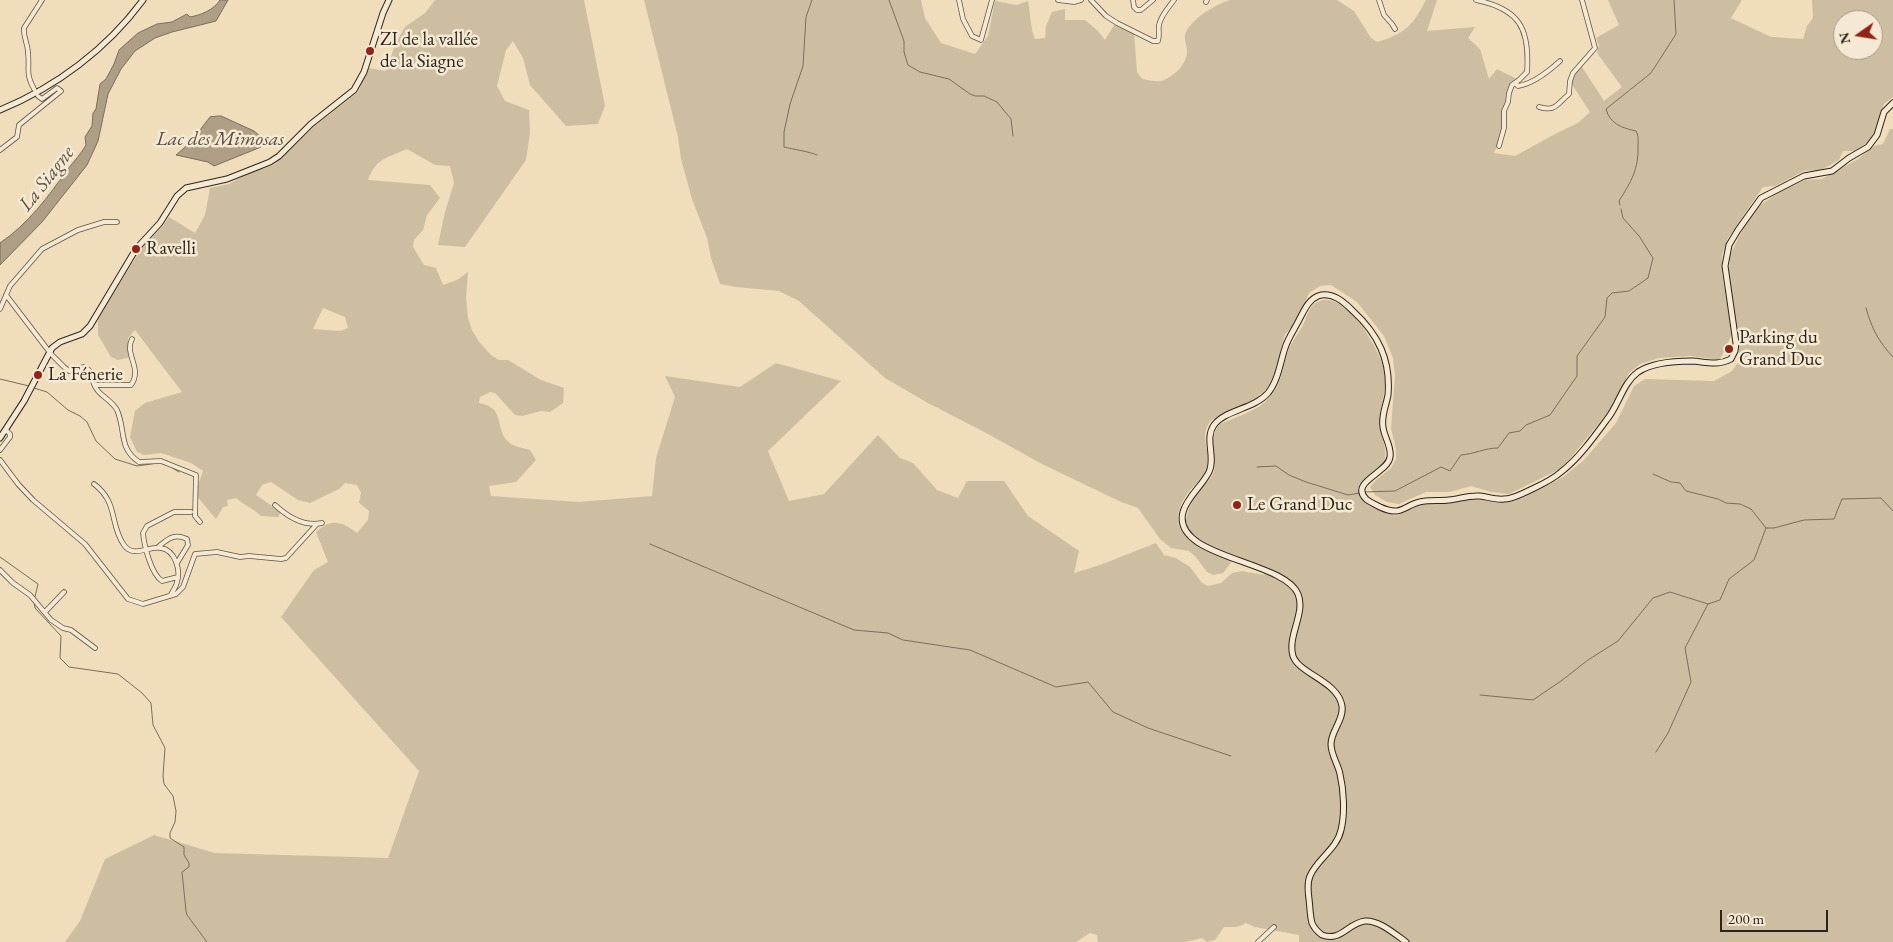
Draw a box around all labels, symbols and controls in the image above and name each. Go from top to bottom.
north arrow [1833,10,1883,60]
place label: ZI de la vallée de la Siagne [380,29,478,73]
text: N [1834,31,1854,46]
marker: ZI de la vallée de la Siagne [364,45,376,57]
water label: Lac des Mimosas [156,128,284,152]
water label: La Siagne [14,142,80,216]
place label: Ravelli [146,238,196,260]
marker: Ravelli [130,243,142,255]
place label: Parking du Grand Duc [1739,327,1822,371]
marker: Parking du Grand Duc [1723,343,1735,355]
place label: La Fénerie [48,364,123,386]
marker: La Fénerie [32,369,44,381]
place label: Le Grand Duc [1247,494,1353,516]
marker: Le Grand Duc [1231,499,1243,511]
scale bar [1723,900,1830,932]
text: 200 m [1728,909,1764,928]

